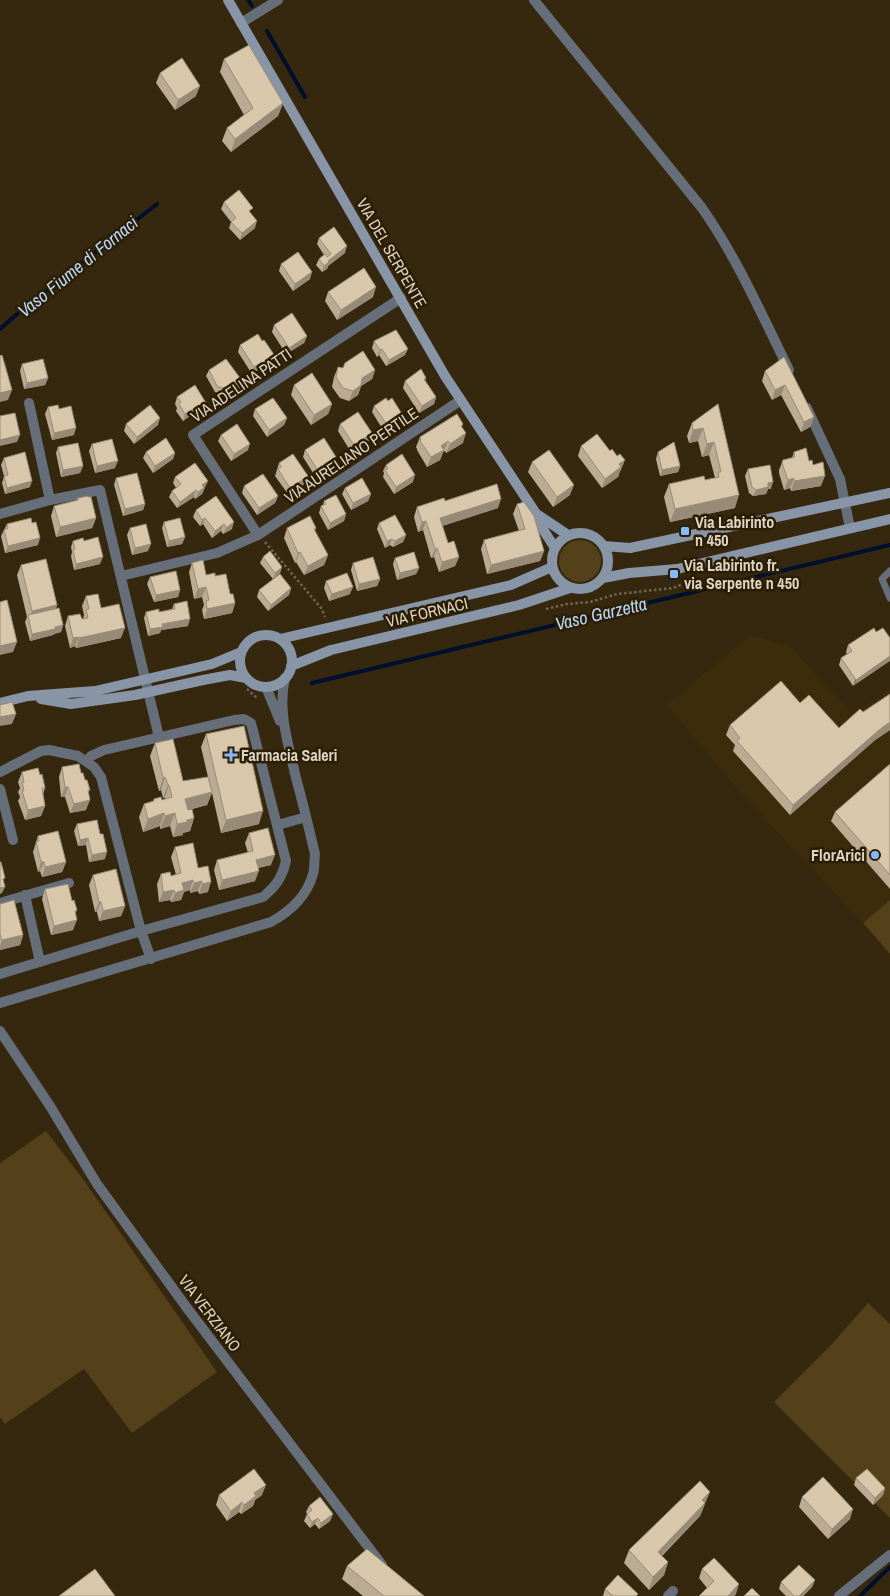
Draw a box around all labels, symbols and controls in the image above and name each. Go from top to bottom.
street label: VIA DEL SERPENTE [352,194,432,312]
water label: Vaso Fiume di Fornaci [12,210,143,323]
street label: VIA ADELINA PATTI [186,343,296,427]
street label: VIA AURELIANO PERTILE [280,402,422,508]
place label: Via Labirinto n 450 [695,511,774,551]
marker: Via Labirinto n 450 [679,525,691,537]
place label: Via Labirinto fr. via Serpente n 450 [684,554,799,594]
marker: Via Labirinto fr. via Serpente n 450 [668,568,680,580]
water label: Vaso Garzetta [553,591,649,636]
street label: VIA FORNACI [384,592,470,632]
place label: Farmacia Saleri [241,744,337,766]
marker: Farmacia Saleri [225,749,237,761]
place label: FlorArici [811,844,865,866]
marker: FlorArici [869,849,881,861]
street label: VIA VERZIANO [174,1270,246,1356]

